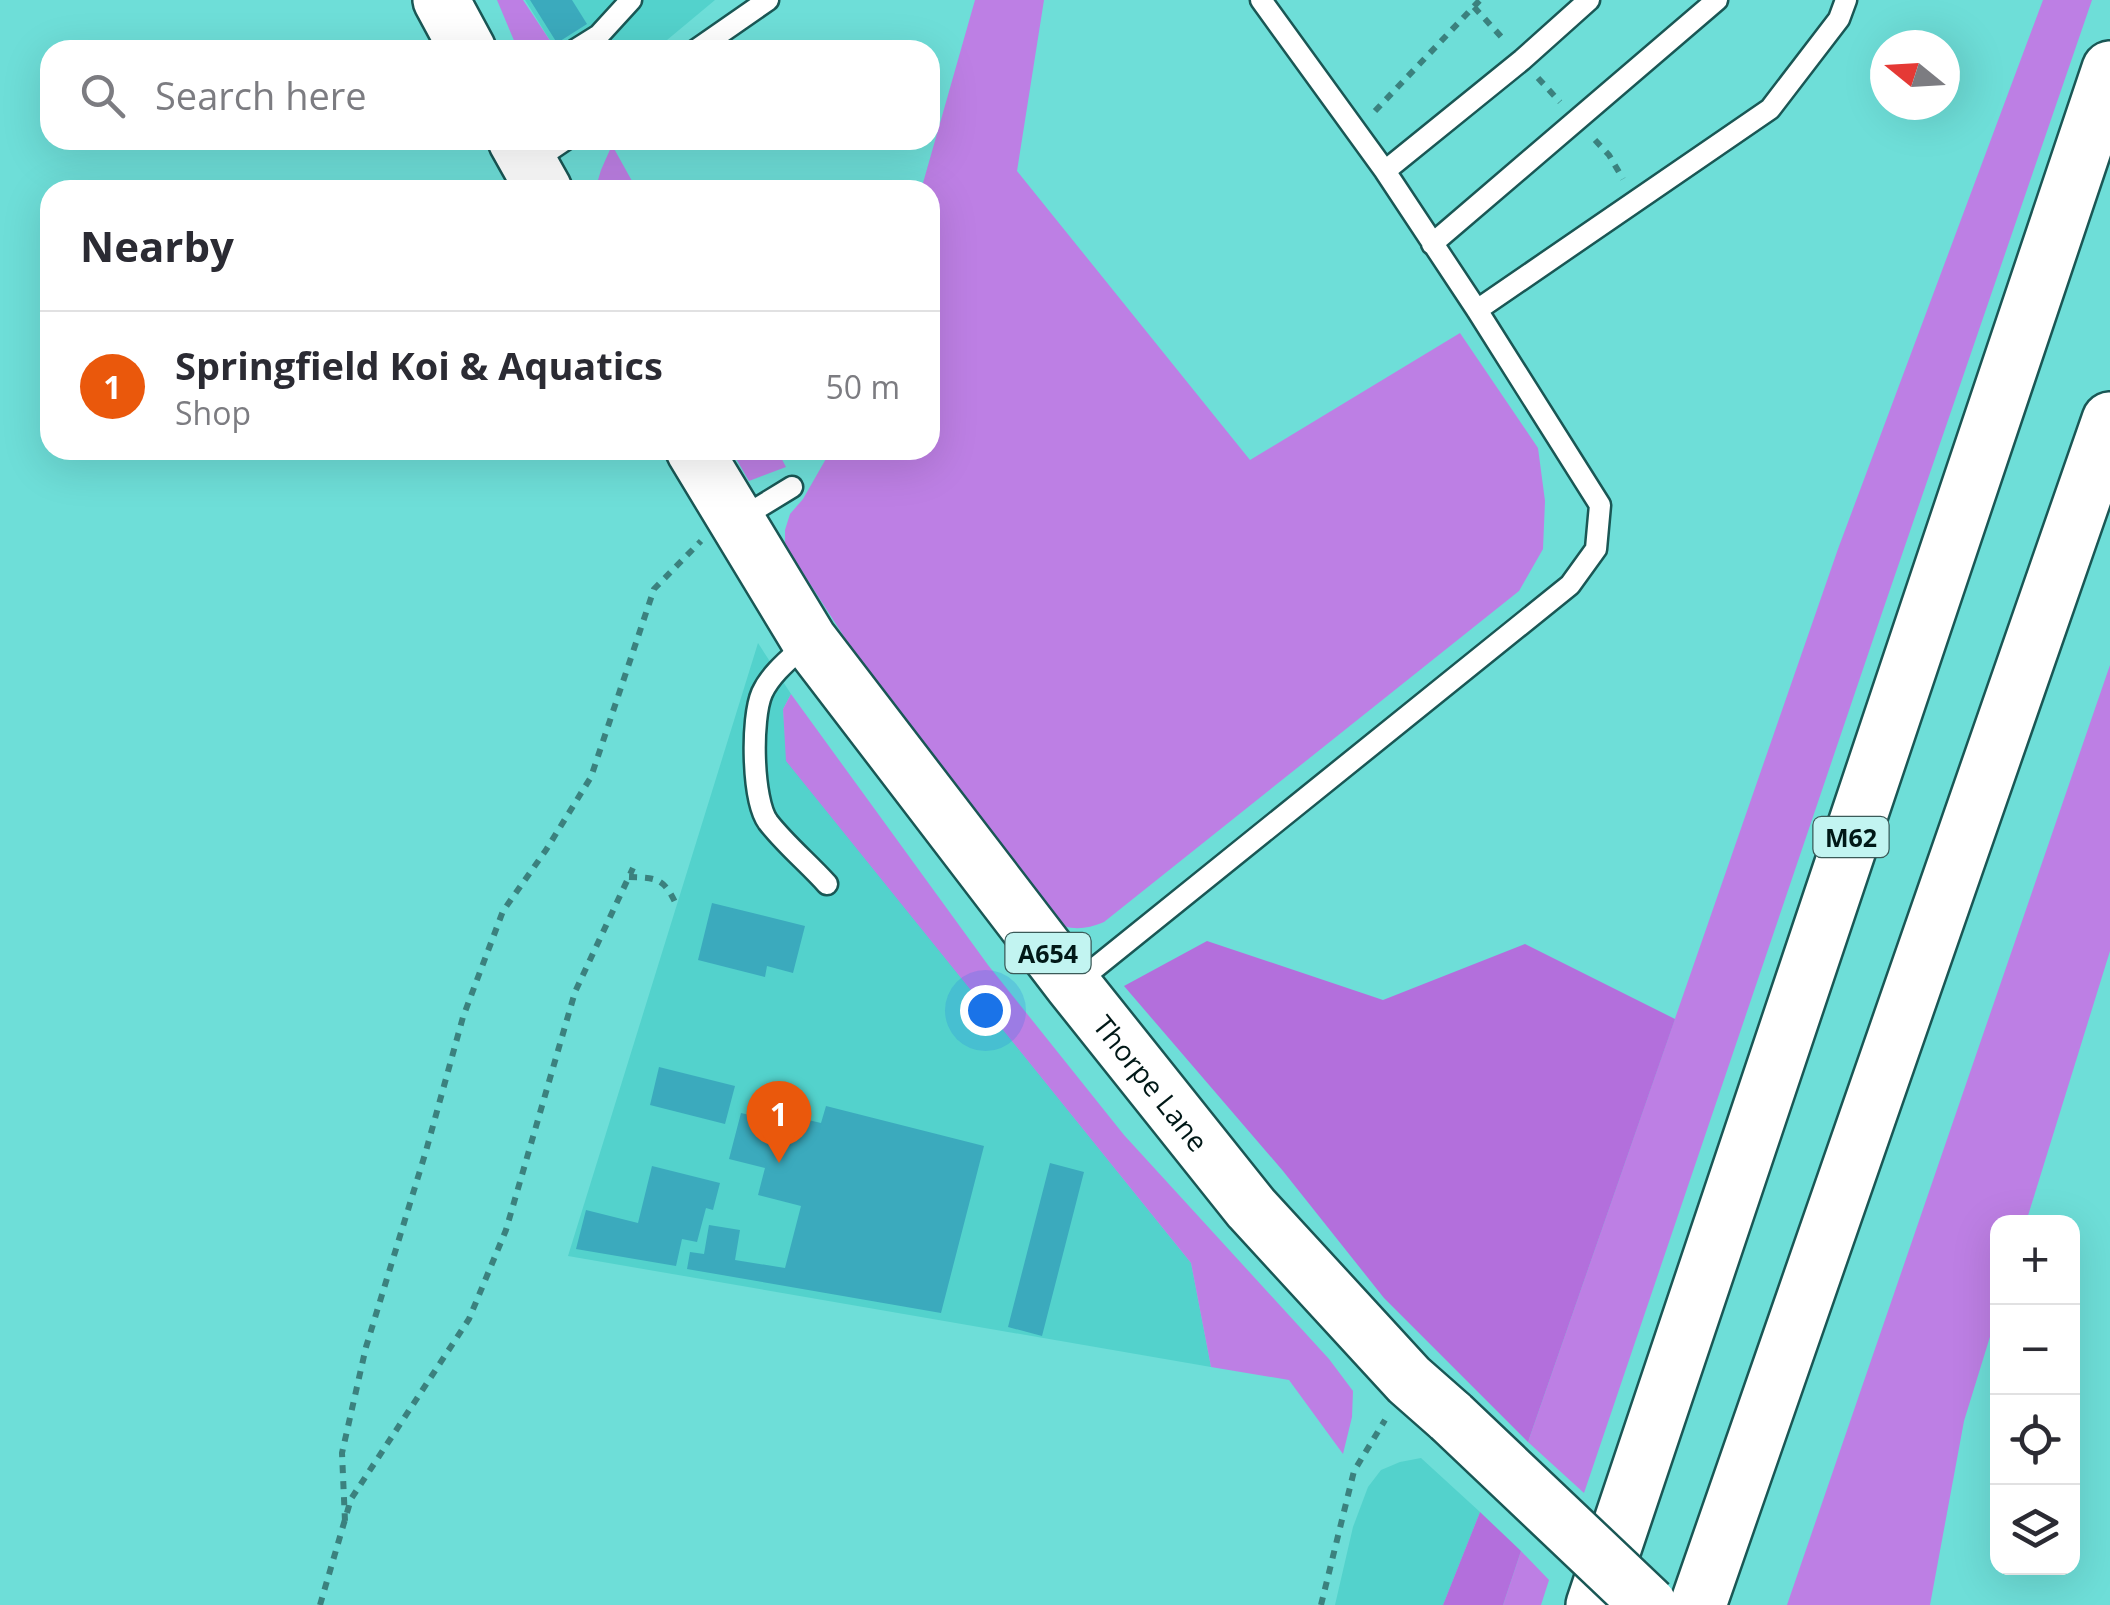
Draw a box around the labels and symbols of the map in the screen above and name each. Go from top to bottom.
north arrow [1870,30,1960,120]
road number: M62 [1814,817,1888,857]
road number: A654 [1006,933,1090,973]
your location [960,985,1011,1036]
street label: Thorpe Lane [1085,1007,1217,1159]
pin: 1 [746,1080,812,1163]

